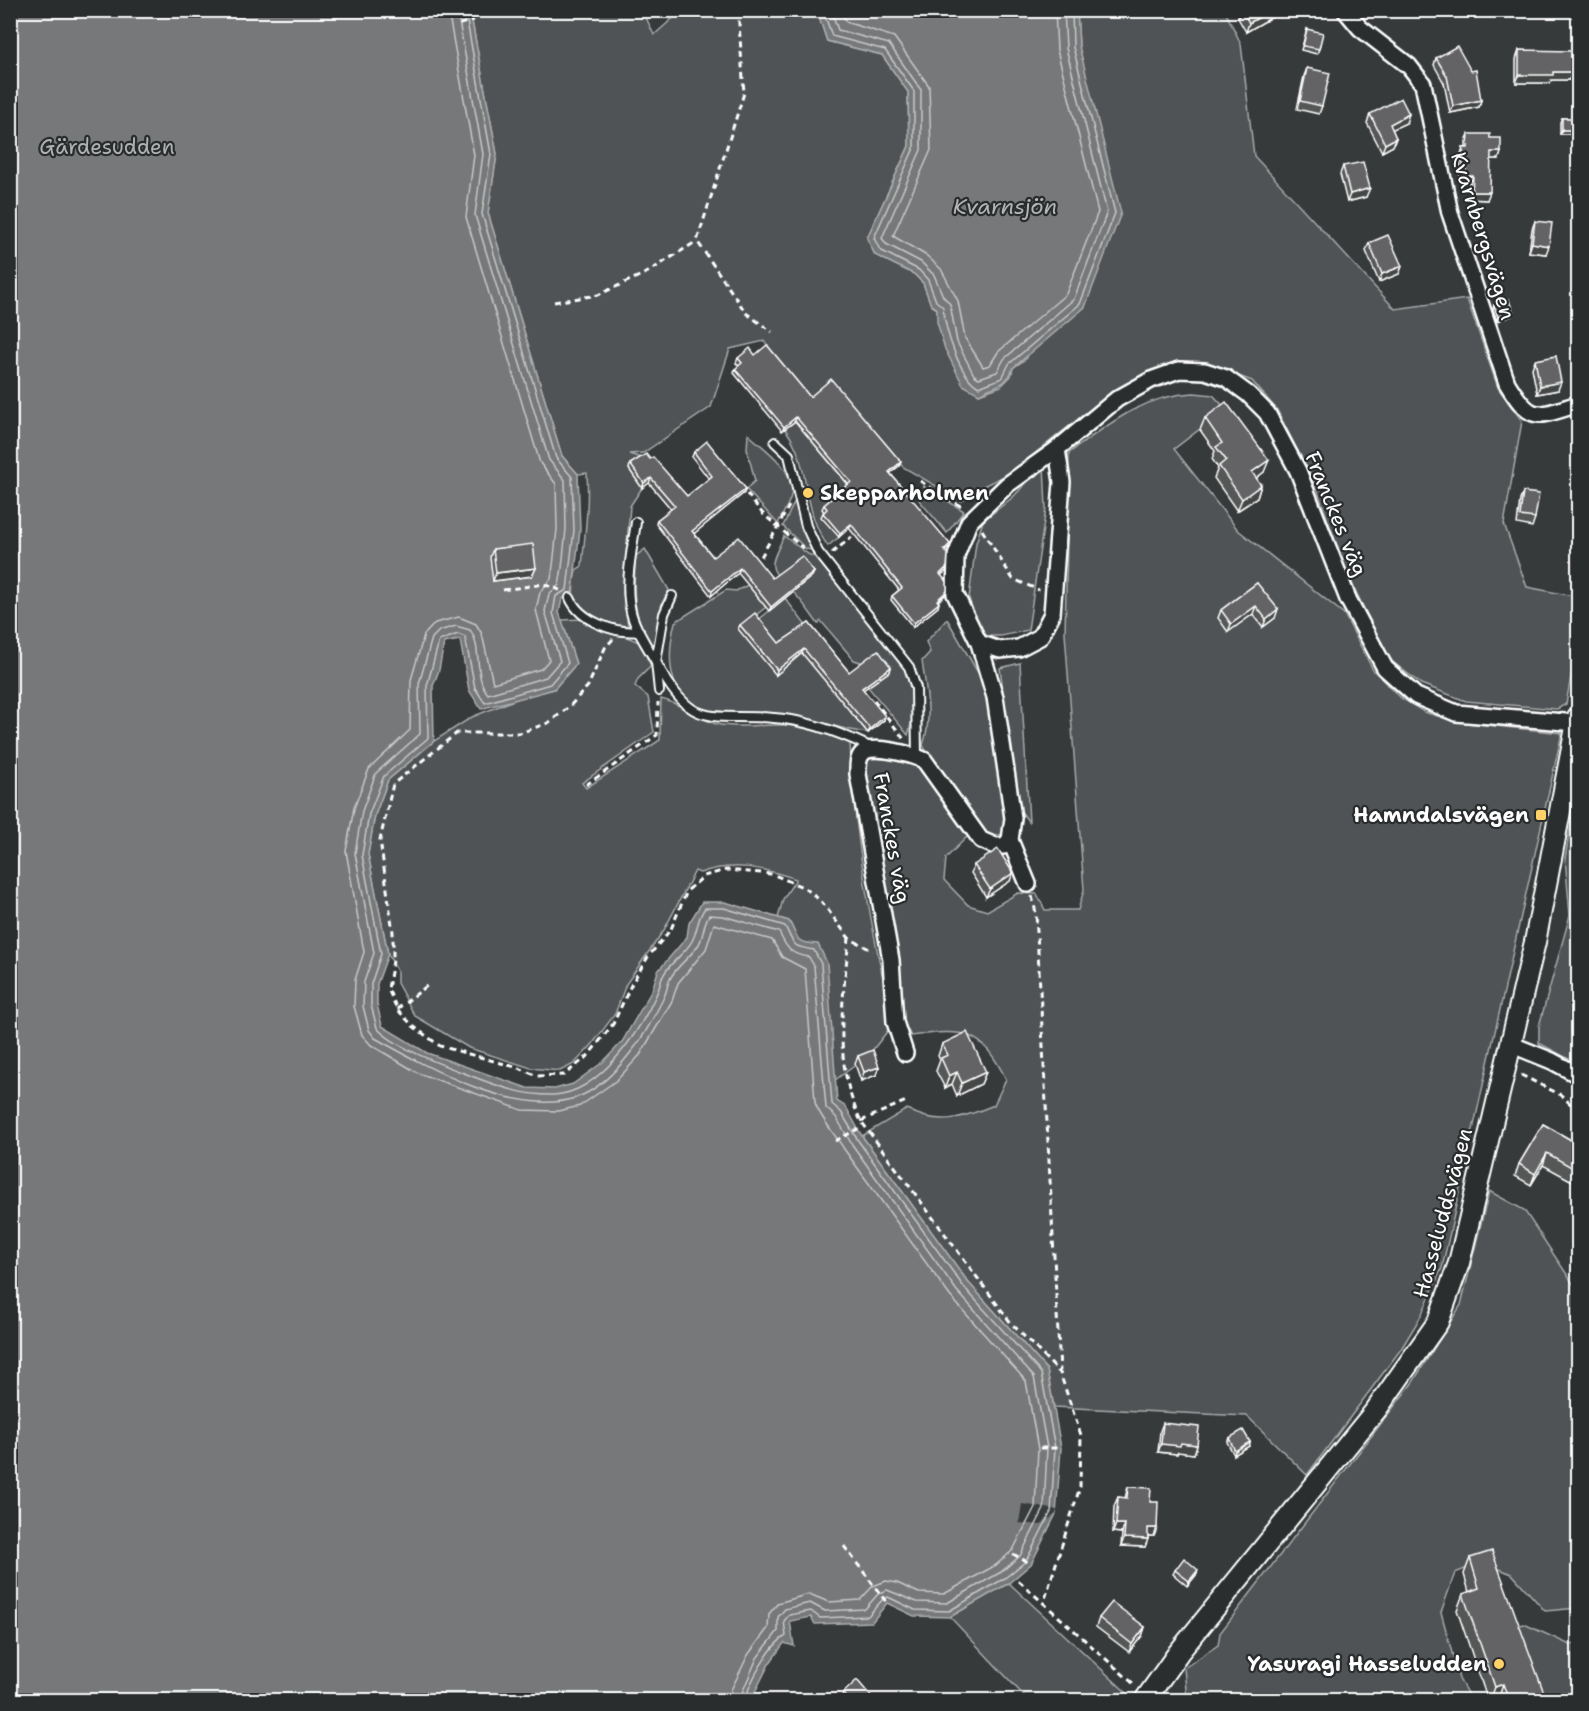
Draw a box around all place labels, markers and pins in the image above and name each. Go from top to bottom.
place label: Skepparholmen [820,479,989,507]
marker: Skepparholmen [801,486,815,500]
place label: Hamndalsvägen [1353,801,1529,829]
marker: Hamndalsvägen [1534,808,1548,822]
place label: Yasuragi Hasseludden [1248,1650,1487,1678]
marker: Yasuragi Hasseludden [1492,1657,1506,1671]

